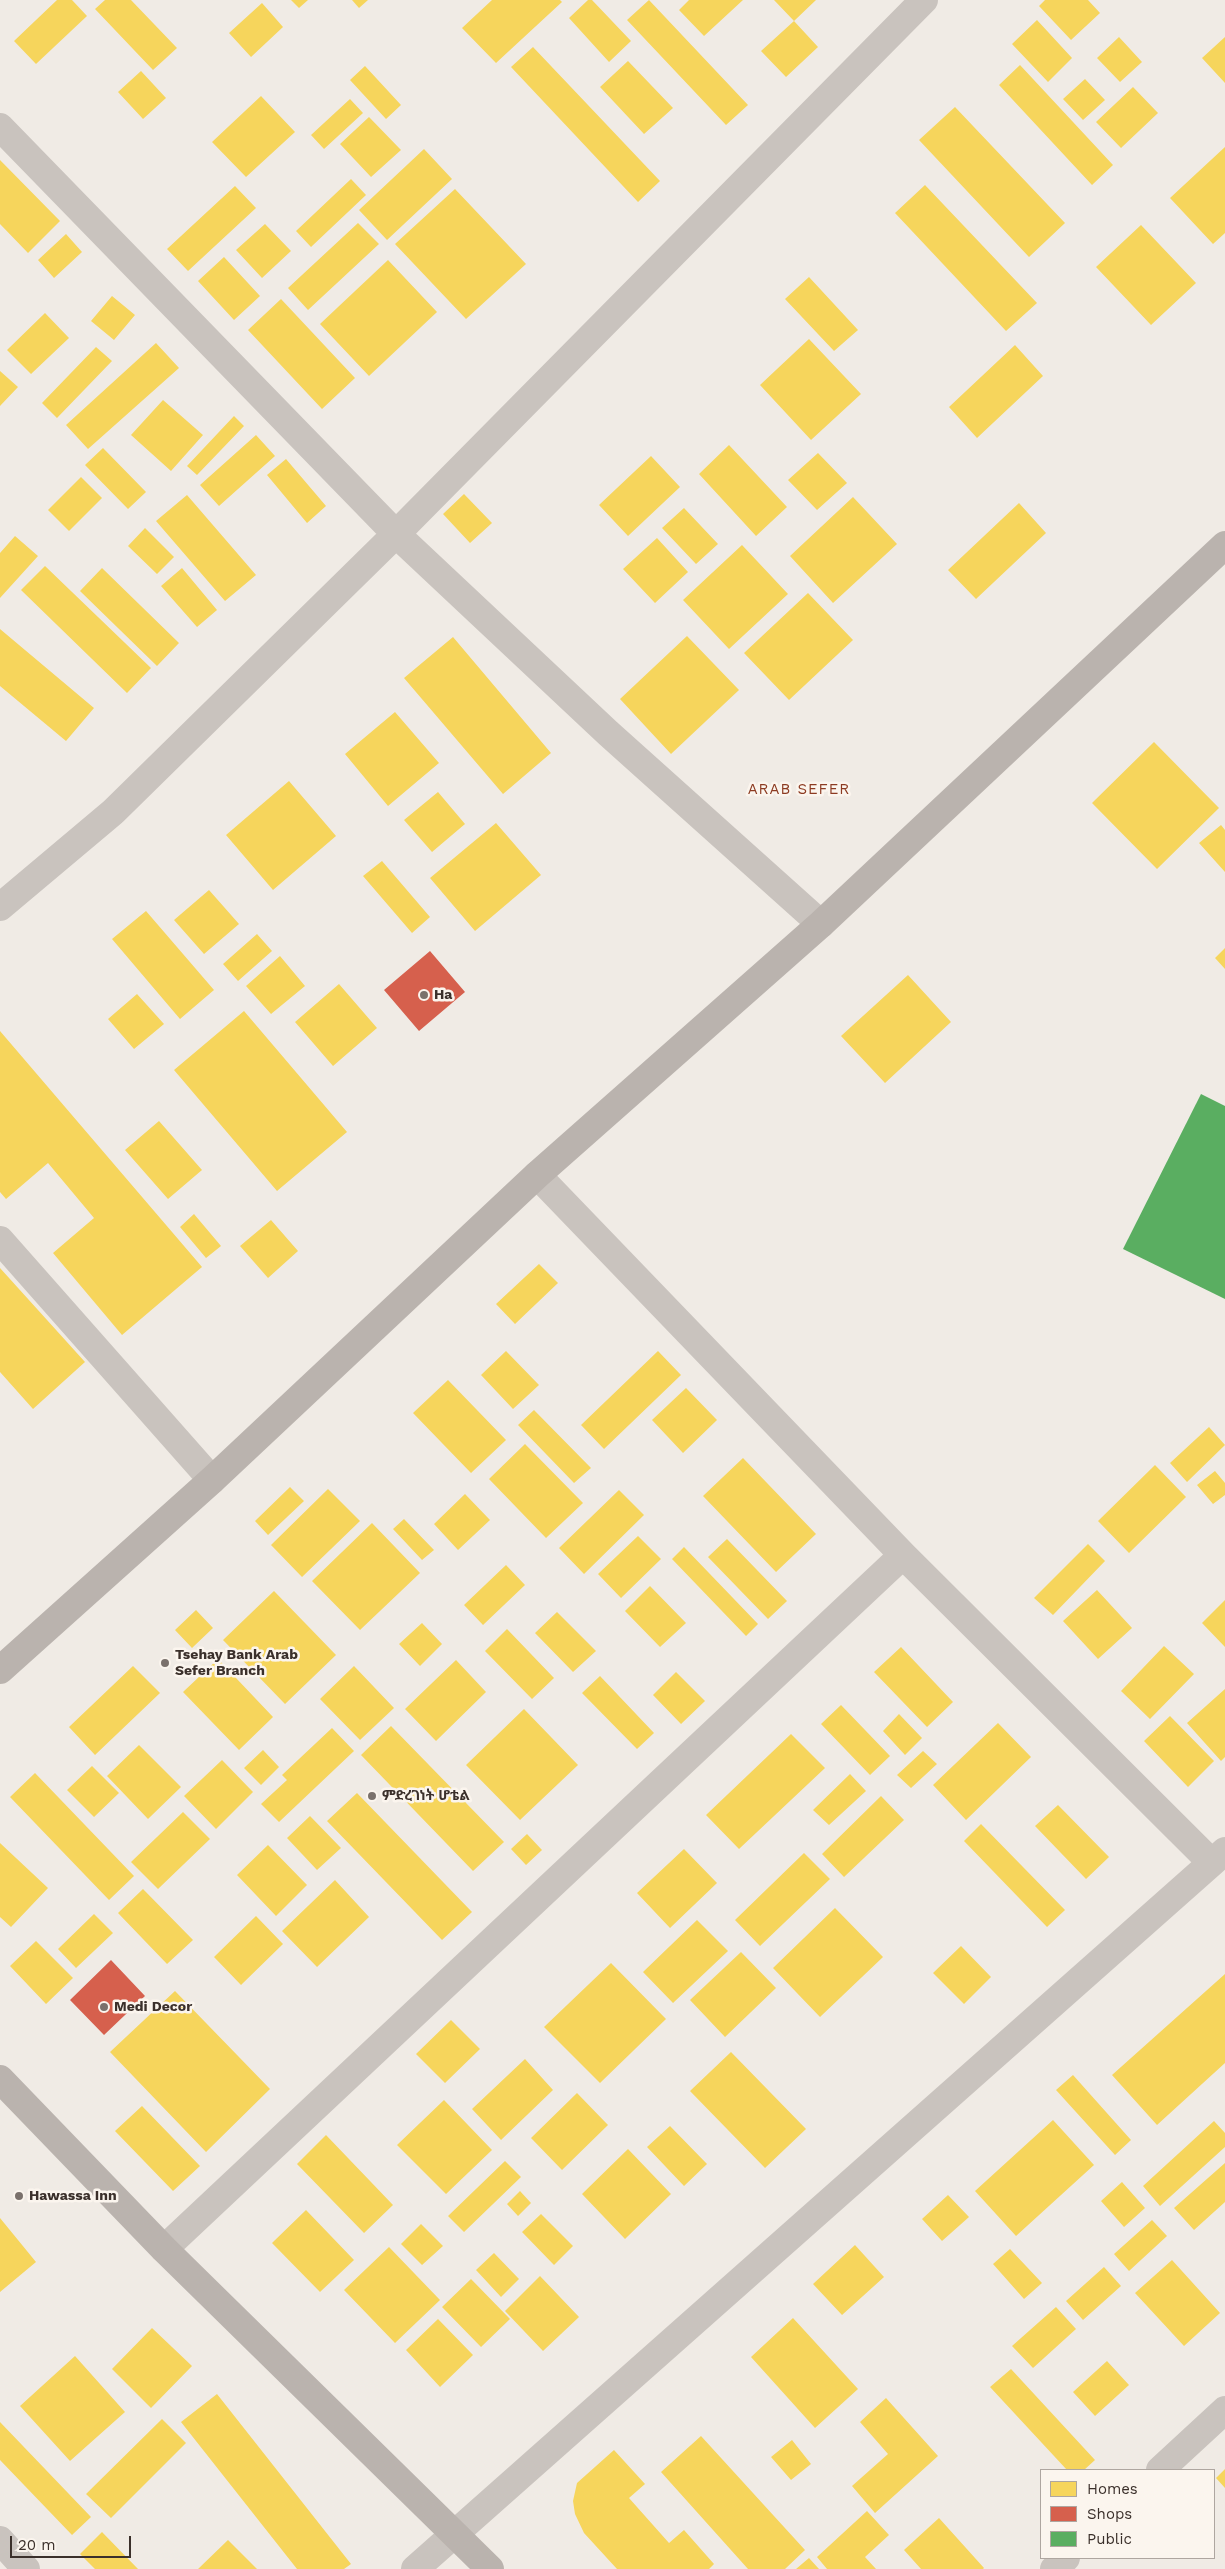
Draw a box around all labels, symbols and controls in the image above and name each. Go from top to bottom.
district label: ARAB SEFER [746,781,852,799]
place label: Ha [434,987,452,1003]
marker: Ha [418,989,430,1001]
place label: Tsehay Bank Arab Sefer Branch [175,1647,298,1680]
marker: Tsehay Bank Arab Sefer Branch [159,1657,171,1669]
place label: ምድረገነት ሆቴል [382,1788,470,1804]
marker: ምድረገነት ሆቴል [366,1790,378,1802]
place label: Medi Decor [114,1999,192,2015]
marker: Medi Decor [98,2001,110,2013]
place label: Hawassa Inn [29,2188,117,2204]
marker: Hawassa Inn [13,2190,25,2202]
legend [1040,2469,1215,2559]
text: Homes [1087,2480,1138,2498]
text: Shops [1087,2505,1132,2523]
scale bar [12,2526,134,2558]
text: Public [1087,2530,1132,2548]
text: 20 m [18,2536,56,2554]

